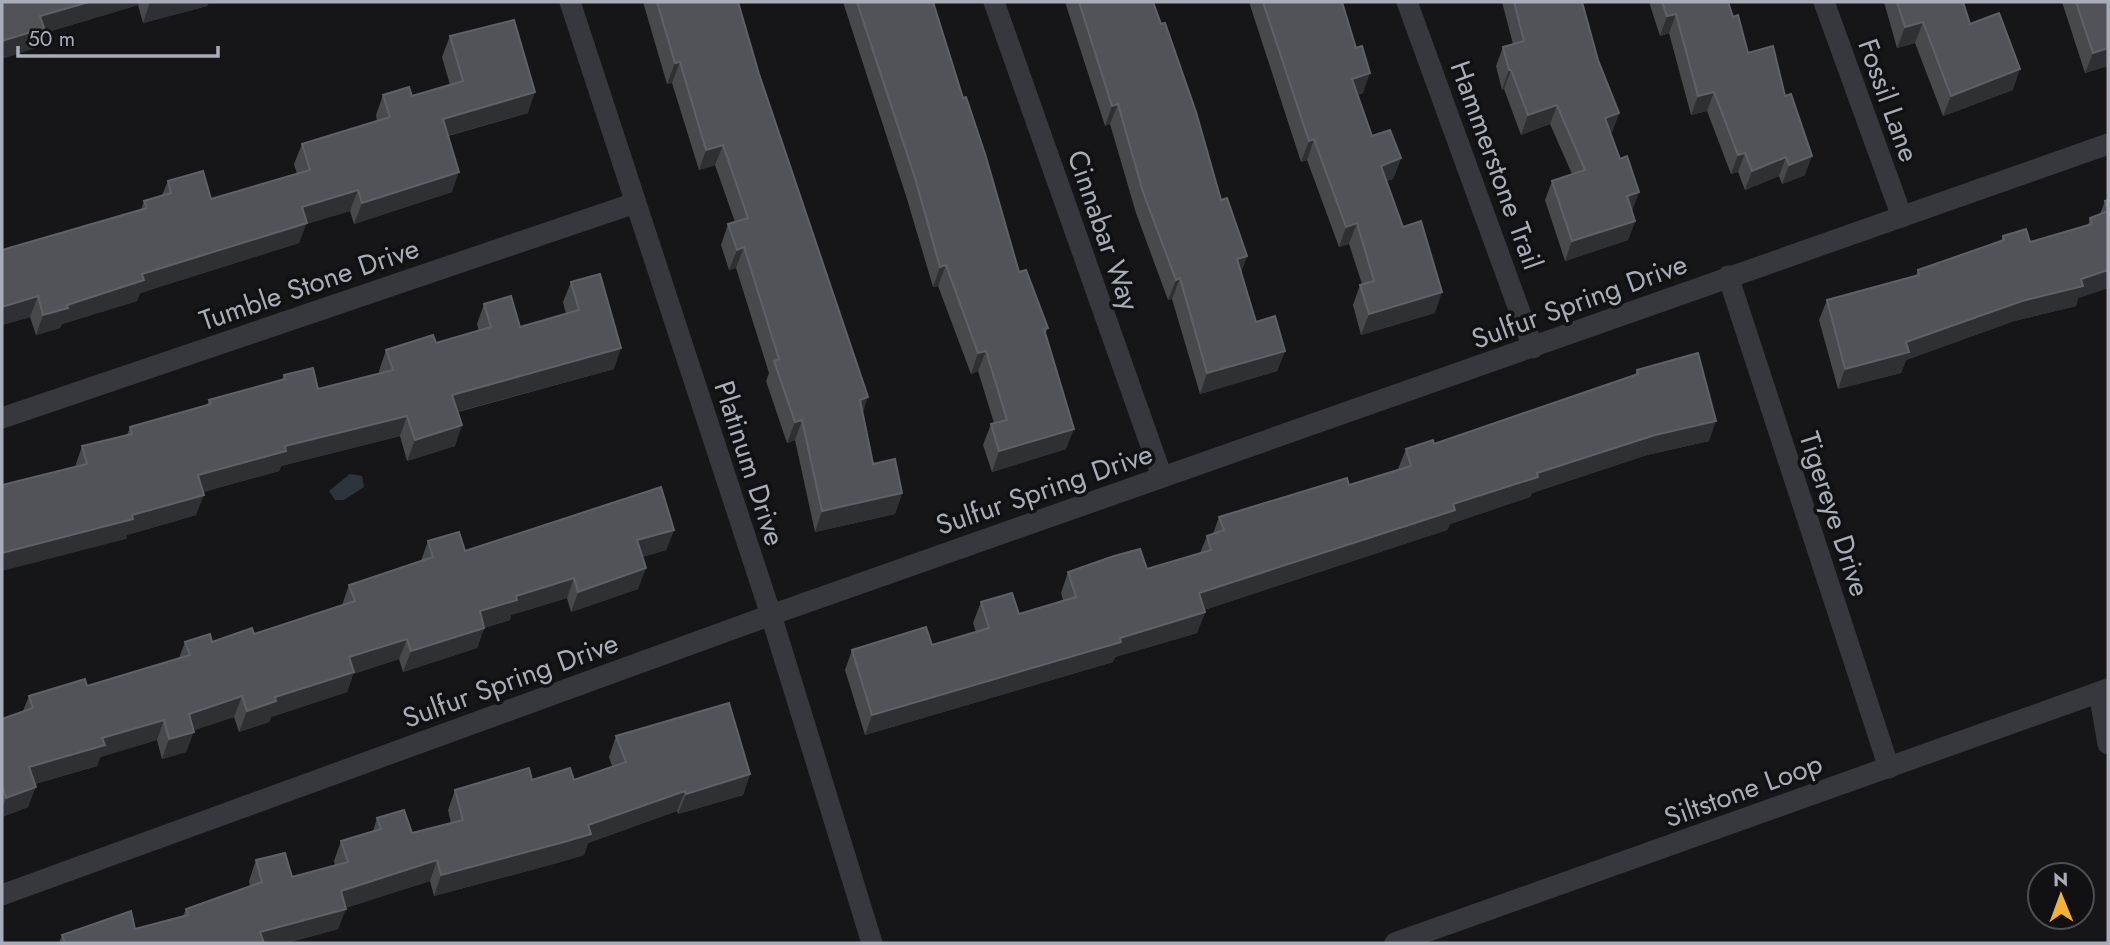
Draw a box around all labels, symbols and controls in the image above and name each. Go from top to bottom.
scale bar [18,14,217,58]
text: 50 m [28,24,75,54]
street label: Fossil Lane [1847,33,1930,167]
street label: Hammerstone Trail [1440,55,1553,275]
street label: Cinnabar Way [1057,144,1150,317]
street label: Tumble Stone Drive [194,228,424,341]
street label: Sulfur Spring Drive [1466,243,1693,360]
street label: Platinum Drive [704,375,795,551]
street label: Tigereye Drive [1789,427,1880,602]
street label: Sulfur Spring Drive [930,433,1158,546]
street label: Sulfur Spring Drive [397,622,624,739]
street label: Siltstone Loop [1658,743,1828,838]
north arrow [2026,861,2096,931]
text: N [2053,866,2068,893]

